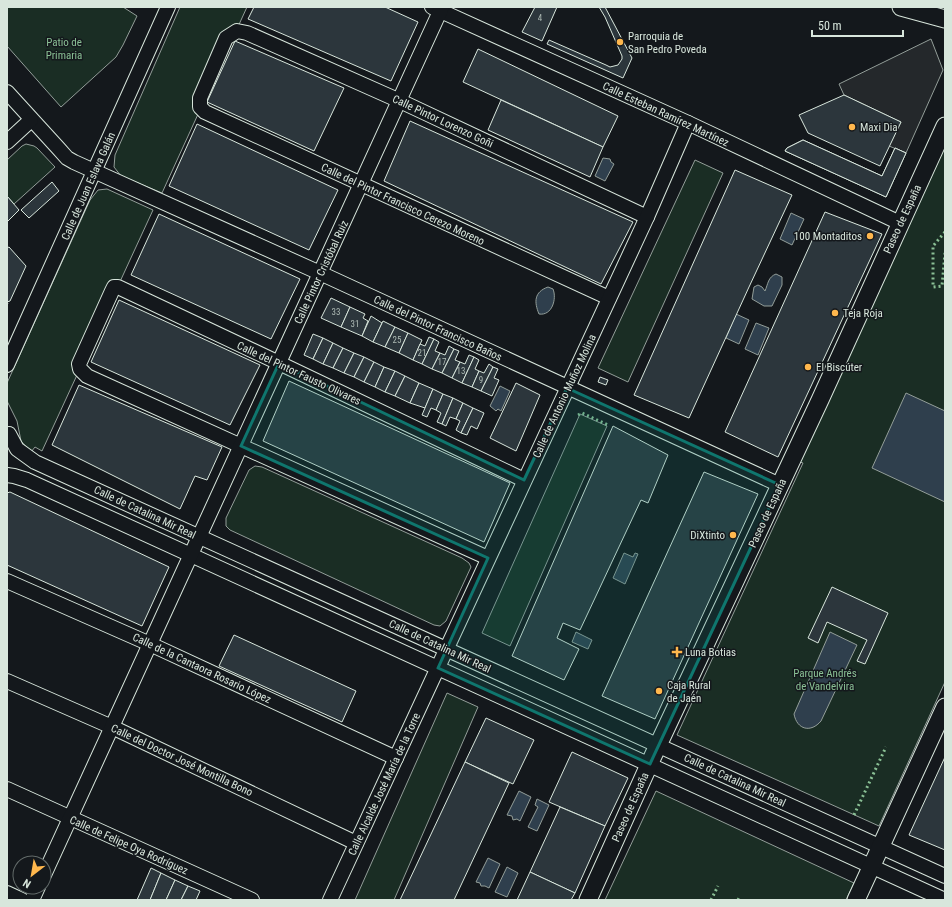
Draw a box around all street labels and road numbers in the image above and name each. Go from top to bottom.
street label: Calle Esteban Ramírez Martínez [601,79,731,150]
street label: Calle Pintor Lorenzo Goñi [390,92,495,151]
street label: Calle de Juan Eslava Galán [59,130,118,242]
street label: Calle del Pintor Francisco Cerezo Moreno [319,161,487,248]
street label: Paseo de España [881,183,924,256]
street label: Calle Pintor Cristóbal Ruiz [292,218,351,326]
street label: Calle del Pintor Francisco Baños [372,293,504,364]
street label: Calle de Antonio Muñoz Molina [530,332,599,460]
street label: Calle del Pintor Fausto Olivares [235,339,363,408]
street label: Paseo de España [746,477,789,550]
street label: Calle de Catalina Mir Real [92,483,198,542]
street label: Calle de Catalina Mir Real [387,617,493,676]
street label: Calle de la Cantaora Rosario López [131,631,273,706]
street label: Calle Alcalde José María de la Torre [346,711,423,858]
street label: Calle del Doctor José Montilla Bono [109,722,255,799]
street label: Calle de Catalina Mir Real [682,751,788,810]
street label: Paseo de España [609,771,652,844]
street label: Calle de Felipe Oya Rodríguez [68,813,190,878]

